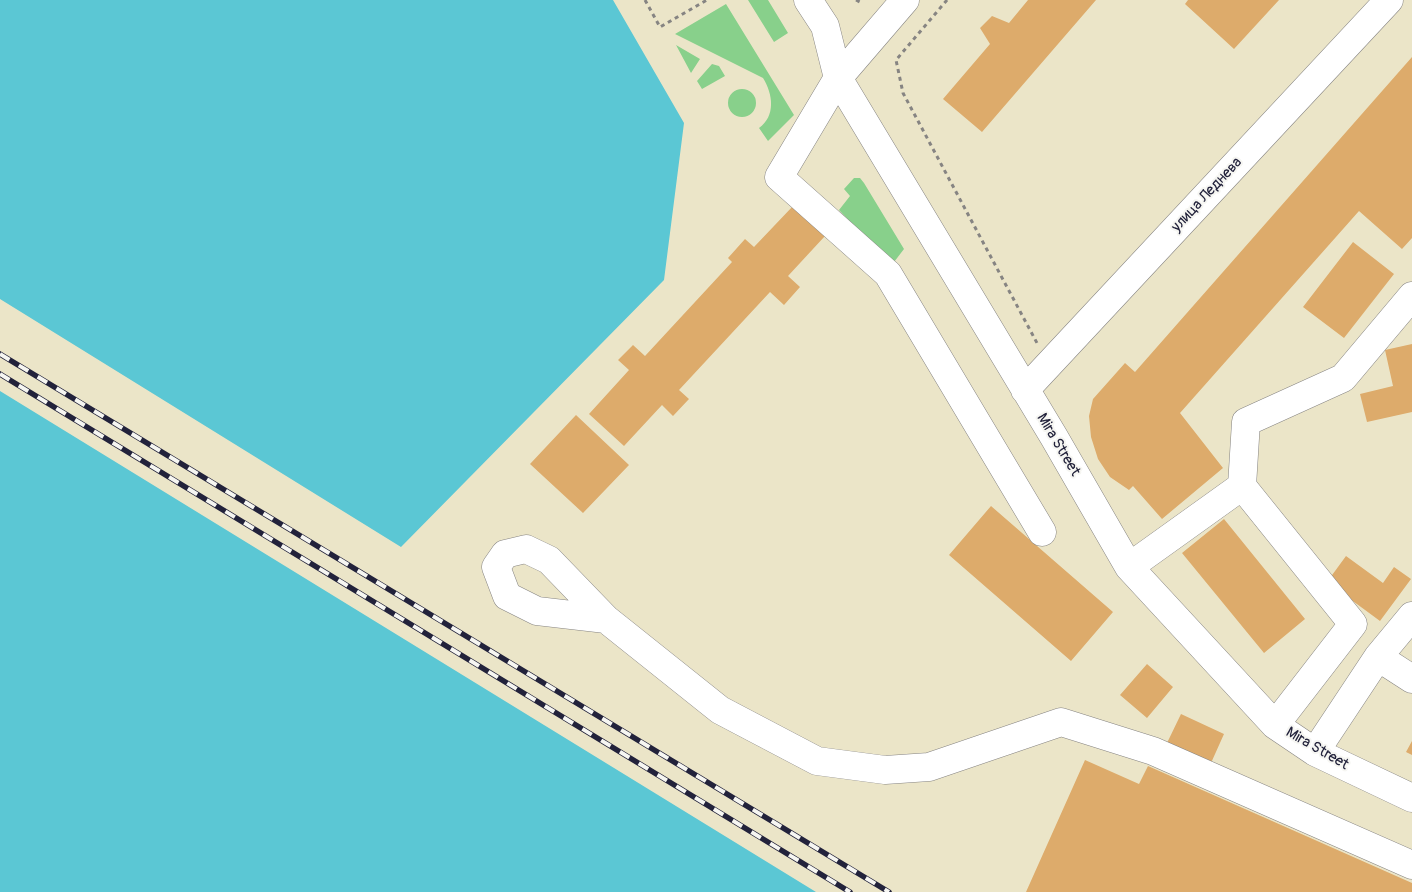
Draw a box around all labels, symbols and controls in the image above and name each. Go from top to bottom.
street label: улица Леднева [1168,154,1246,236]
street label: Mira Street [1032,410,1084,480]
street label: Mira Street [1282,724,1352,774]

